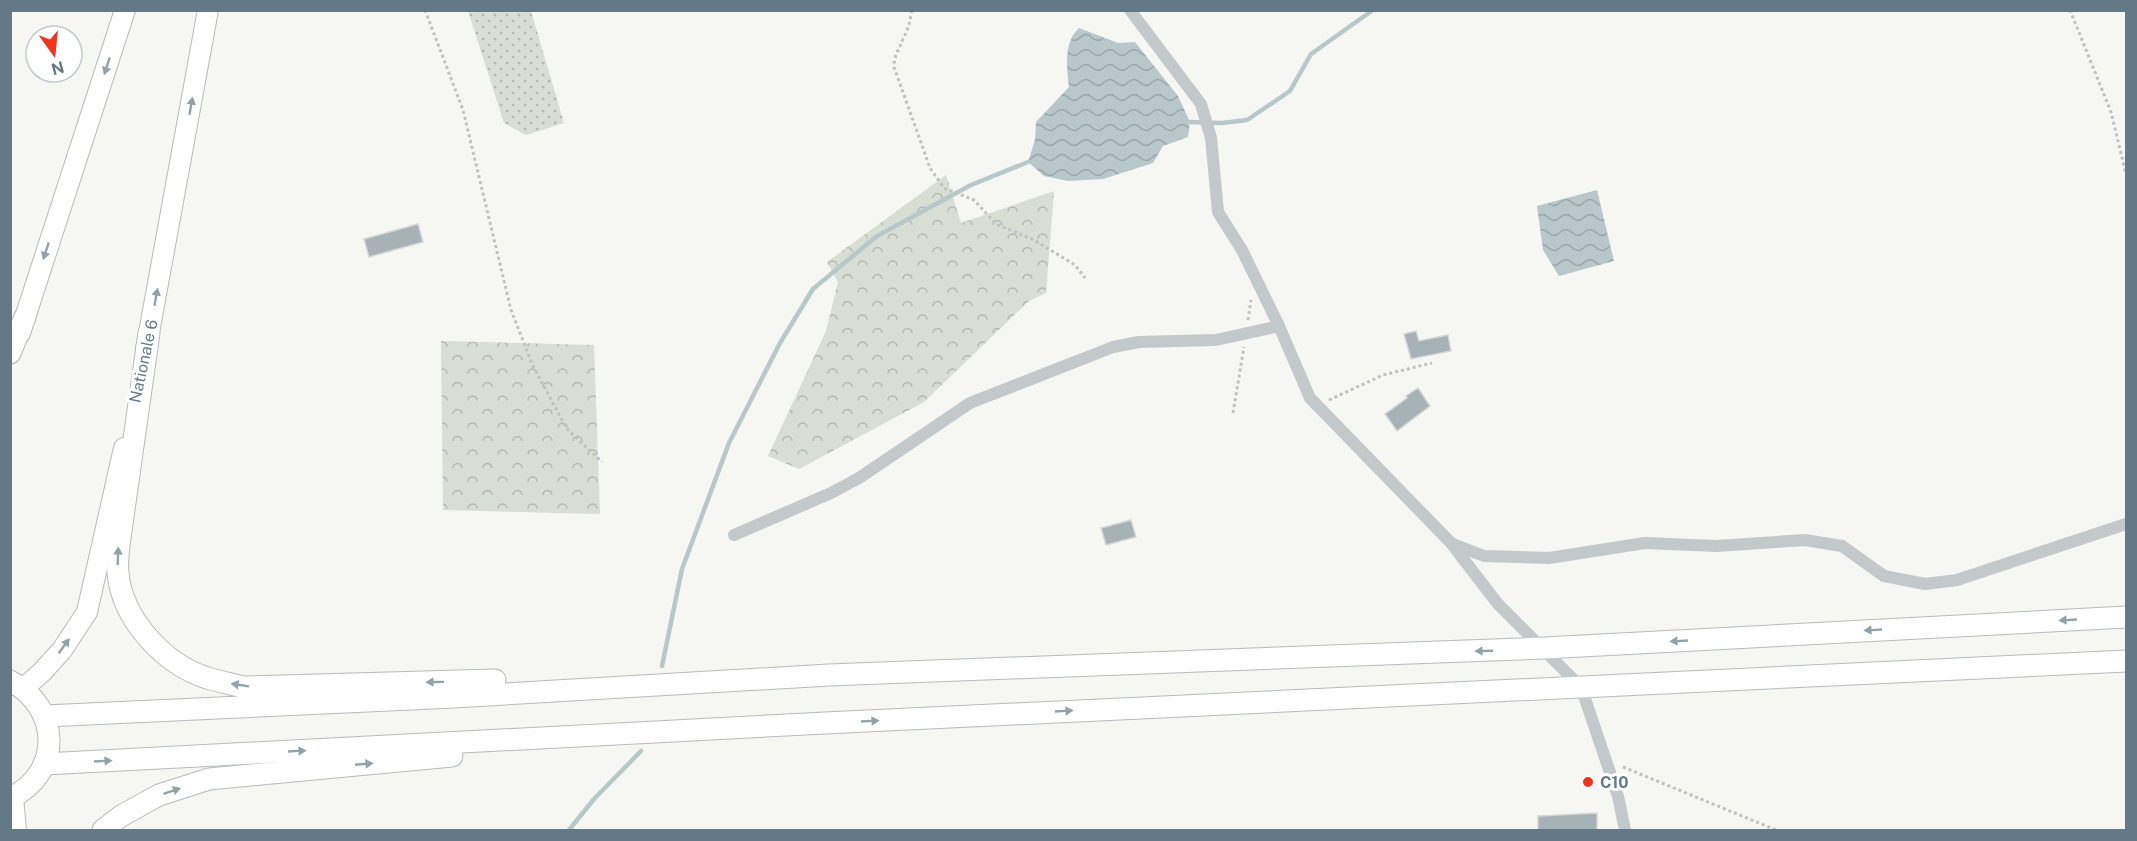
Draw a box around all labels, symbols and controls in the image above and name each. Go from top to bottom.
north arrow [24,24,84,84]
text: N [49,57,66,79]
one-way arrow [102,57,111,75]
one-way arrow [186,96,195,115]
one-way arrow [41,242,51,260]
one-way arrow [152,288,161,307]
street label: Nationale 6 [125,317,162,405]
one-way arrow [114,547,123,566]
one-way arrow [2059,615,2078,624]
one-way arrow [1864,626,1883,635]
one-way arrow [1669,636,1688,646]
one-way arrow [58,639,70,655]
one-way arrow [1474,646,1493,655]
one-way arrow [425,677,444,687]
one-way arrow [230,680,249,689]
one-way arrow [1055,707,1074,716]
one-way arrow [860,716,879,725]
one-way arrow [288,746,307,755]
one-way arrow [93,756,112,765]
one-way arrow [355,759,374,769]
place label: C10 [1600,773,1629,792]
marker: C10 [1581,775,1595,789]
one-way arrow [163,786,181,796]

